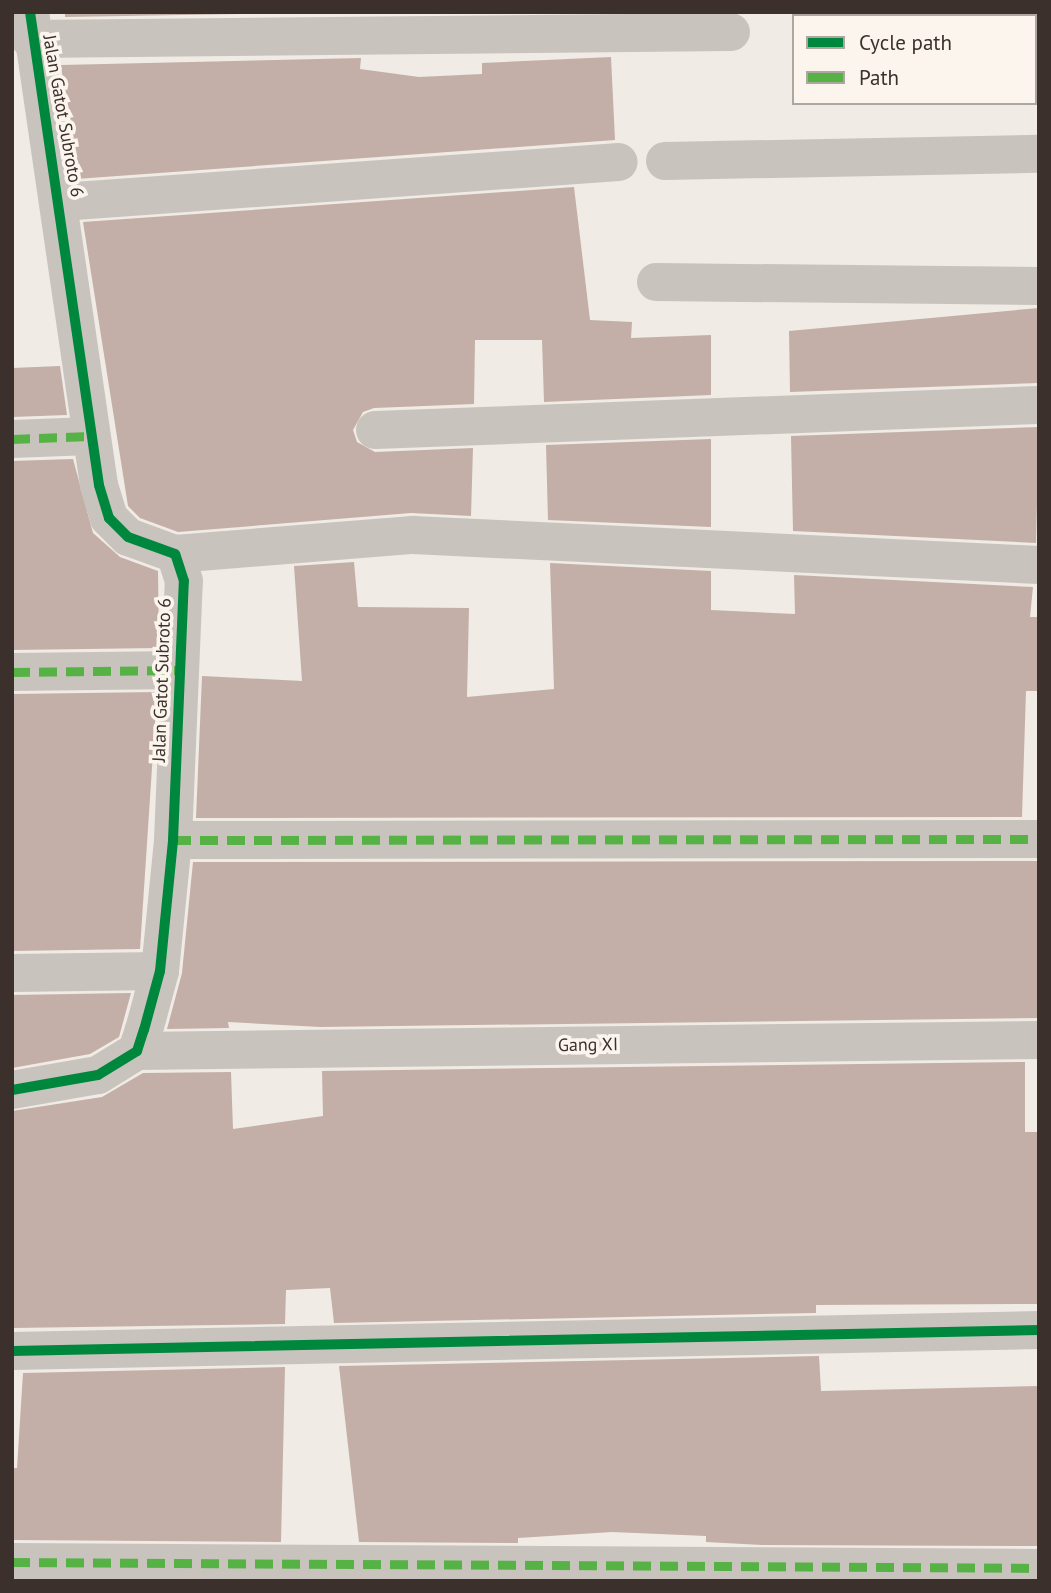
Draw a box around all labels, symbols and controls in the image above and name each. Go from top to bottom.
legend [792,14,1037,105]
text: Cycle path [859,29,952,56]
street label: Jalan Gatot Subroto 6 [38,33,88,199]
text: Path [859,64,899,91]
street label: Jalan Gatot Subroto 6 [148,598,176,762]
street label: Gang XI [558,1034,618,1056]

